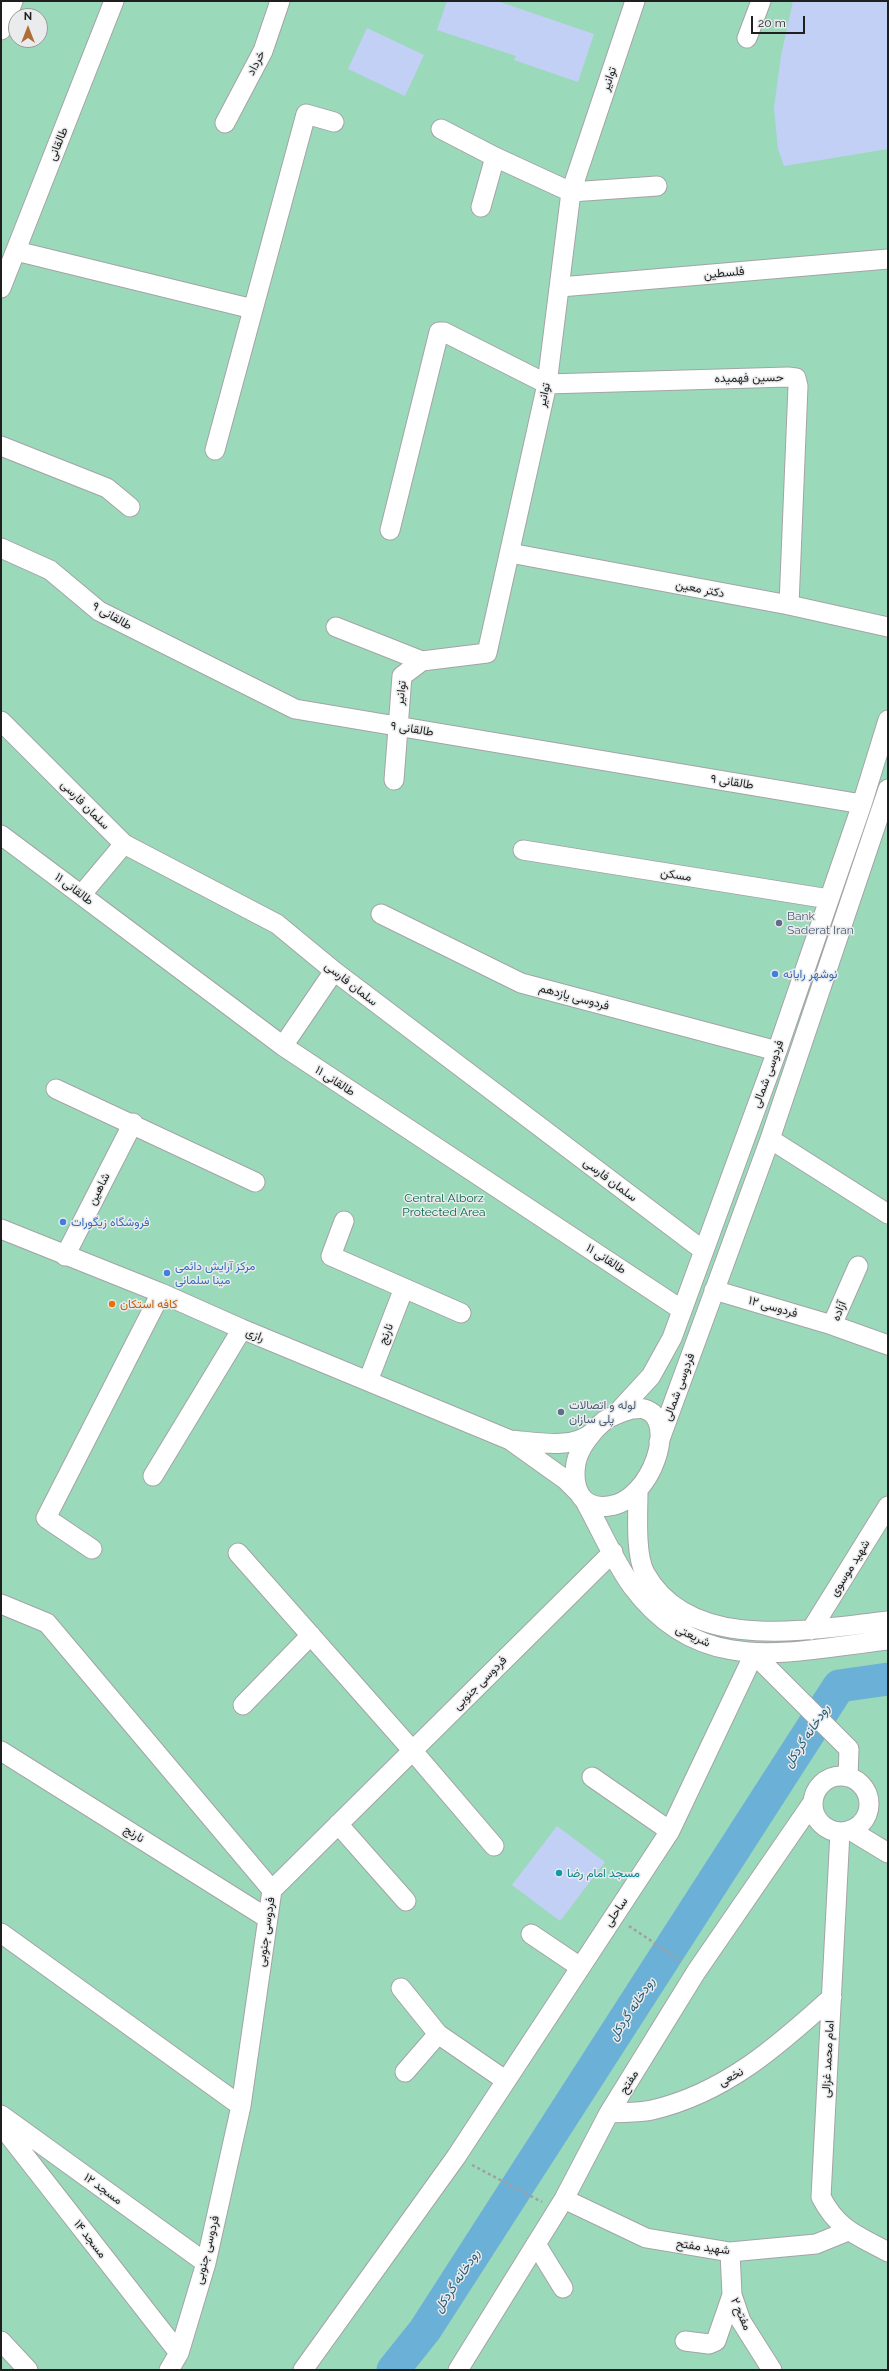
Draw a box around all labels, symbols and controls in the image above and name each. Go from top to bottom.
north arrow [8,8,48,48]
scale bar [753,8,807,34]
text: N [24,10,32,23]
text: 20 m [758,16,786,30]
street label: خرداد [244,48,268,78]
street label: توانیر [598,65,620,93]
street label: طالقانی [45,125,71,163]
street label: فلسطین [703,264,745,282]
street label: حسین فهمیده [714,370,784,386]
street label: توانیر [535,382,553,408]
street label: دکتر معین [674,577,726,601]
street label: طالقانی ۹ [90,599,134,633]
street label: توانیر [393,680,409,706]
street label: طالقانی ۹ [389,718,435,740]
street label: طالقانی ۹ [709,771,755,793]
street label: سلمان فارسی [57,777,113,833]
street label: مسکن [659,865,693,885]
street label: طالقانی ۱۱ [52,870,96,908]
place label: Bank Saderat Iran [787,909,854,937]
marker: Bank Saderat Iran [774,918,784,928]
street label: سلمان فارسی [322,959,380,1009]
place label: نوشهر رایانه [783,967,837,981]
marker: نوشهر رایانه [770,969,780,979]
street label: فردوسی یازدهم [537,981,611,1013]
street label: فردوسی شمالی [749,1038,787,1110]
street label: طالقانی ۱۱ [312,1063,358,1099]
street label: سلمان فارسی [580,1155,640,1205]
street label: شاهین [85,1170,113,1208]
park label: Central Alborz Protected Area [402,1191,486,1219]
place label: فروشگاه زیگورات [71,1215,150,1229]
marker: فروشگاه زیگورات [58,1217,68,1227]
street label: طالقانی ۱۱ [583,1241,629,1277]
place label: مرکز آرایش دائمی مینا سلمانی [175,1259,255,1287]
marker: مرکز آرایش دائمی مینا سلمانی [162,1268,172,1278]
street label: فردوسی ۱۲ [747,1293,799,1321]
place label: کافه استکان [120,1297,177,1311]
marker: کافه استکان [107,1299,117,1309]
street label: آزاده [829,1299,849,1323]
street label: نارنج [375,1321,397,1347]
street label: رازی [244,1325,266,1345]
street label: فردوسی شمالی [660,1351,698,1423]
place label: لوله و اتصالات پلی سازان [569,1398,636,1426]
marker: لوله و اتصالات پلی سازان [556,1407,566,1417]
street label: شهید موسوی [827,1537,873,1599]
street label: شریعتی [673,1622,713,1650]
street label: فردوسی جنوبی [450,1653,510,1713]
water label: رودخانه گردکل [781,1701,833,1771]
street label: نارنج [121,1822,147,1846]
place label: مسجد امام رضا [567,1866,640,1880]
marker: مسجد امام رضا [554,1868,564,1878]
street label: ساحلی [601,1895,631,1929]
street label: فردوسی جنوبی [254,1896,278,1968]
water label: رودخانه گردکل [606,1974,658,2044]
street label: امام محمد غزالی [819,2020,837,2098]
street label: نخعی [716,2064,746,2090]
street label: مفتح [616,2068,642,2096]
street label: مسجد ۱۲ [81,2170,125,2208]
street label: فردوسی جنوبی [191,2214,223,2286]
street label: مسجد ۱۴ [71,2217,109,2261]
street label: شهید مفتح [675,2236,731,2258]
water label: رودخانه گردکل [431,2246,483,2316]
street label: مفتح ۲ [727,2295,755,2333]

